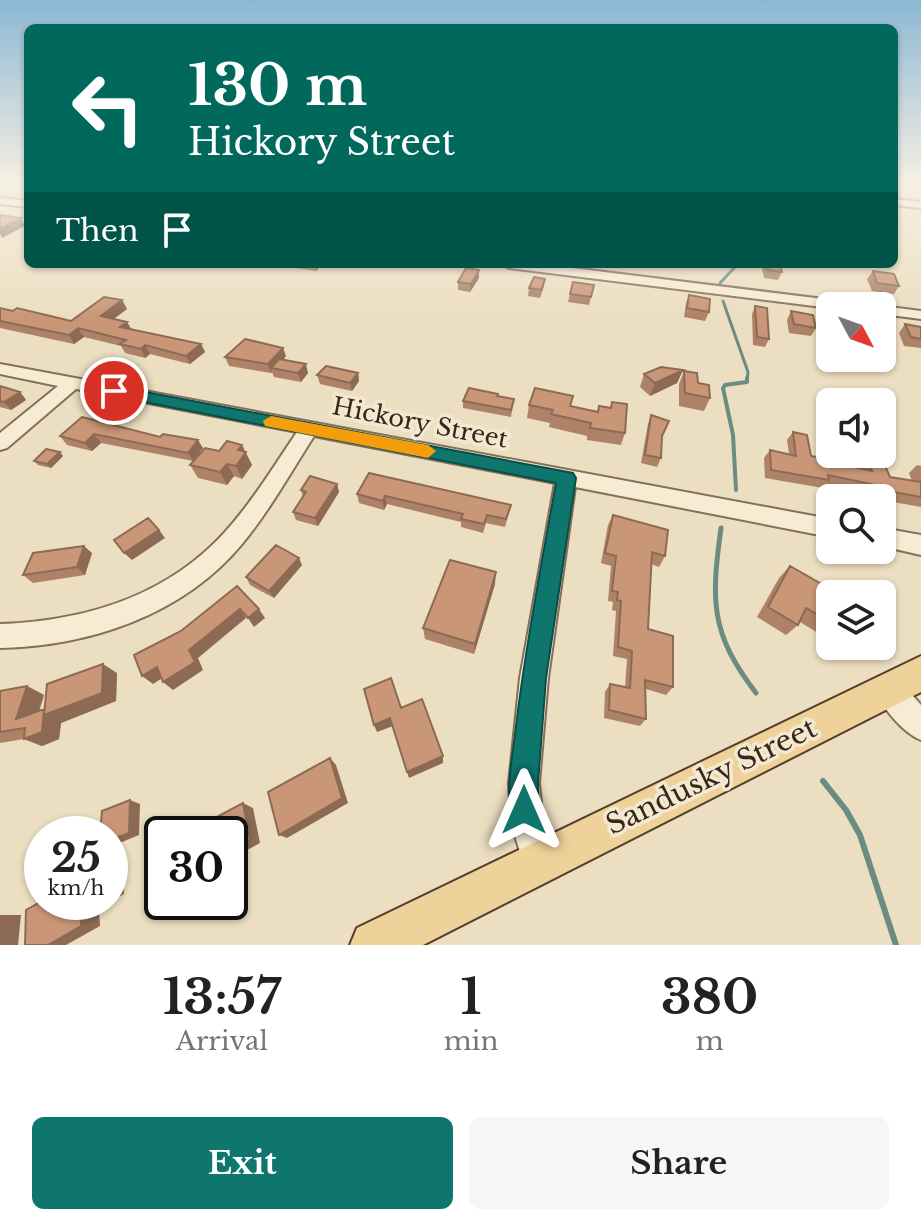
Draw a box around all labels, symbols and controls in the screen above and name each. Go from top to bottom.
text: 130 m [188,51,367,120]
icon: left [56,56,160,160]
text: Hickory Street [188,120,455,165]
icon: arrive [155,208,199,252]
text: Then [56,212,139,249]
north arrow [816,292,896,372]
map controls [816,292,896,660]
pin [80,357,148,425]
icon: arrive [92,369,136,413]
button: sound [816,388,896,468]
street label: Hickory Street [330,391,510,454]
button: search [816,484,896,564]
button: layers [816,580,896,660]
street label: Sandusky Street [600,710,823,843]
position arrow [482,768,566,852]
speed limit sign: 30 [144,816,248,920]
text: 25 [51,833,101,883]
text: km/h [48,876,104,900]
text: 13:57 [163,967,281,1027]
text: 1 [461,967,482,1027]
text: 380 [661,967,758,1027]
text: Arrival [176,1025,268,1057]
text: min [444,1025,498,1057]
text: m [696,1025,724,1057]
button: Exit [32,1117,453,1209]
button: Share [469,1117,889,1209]

